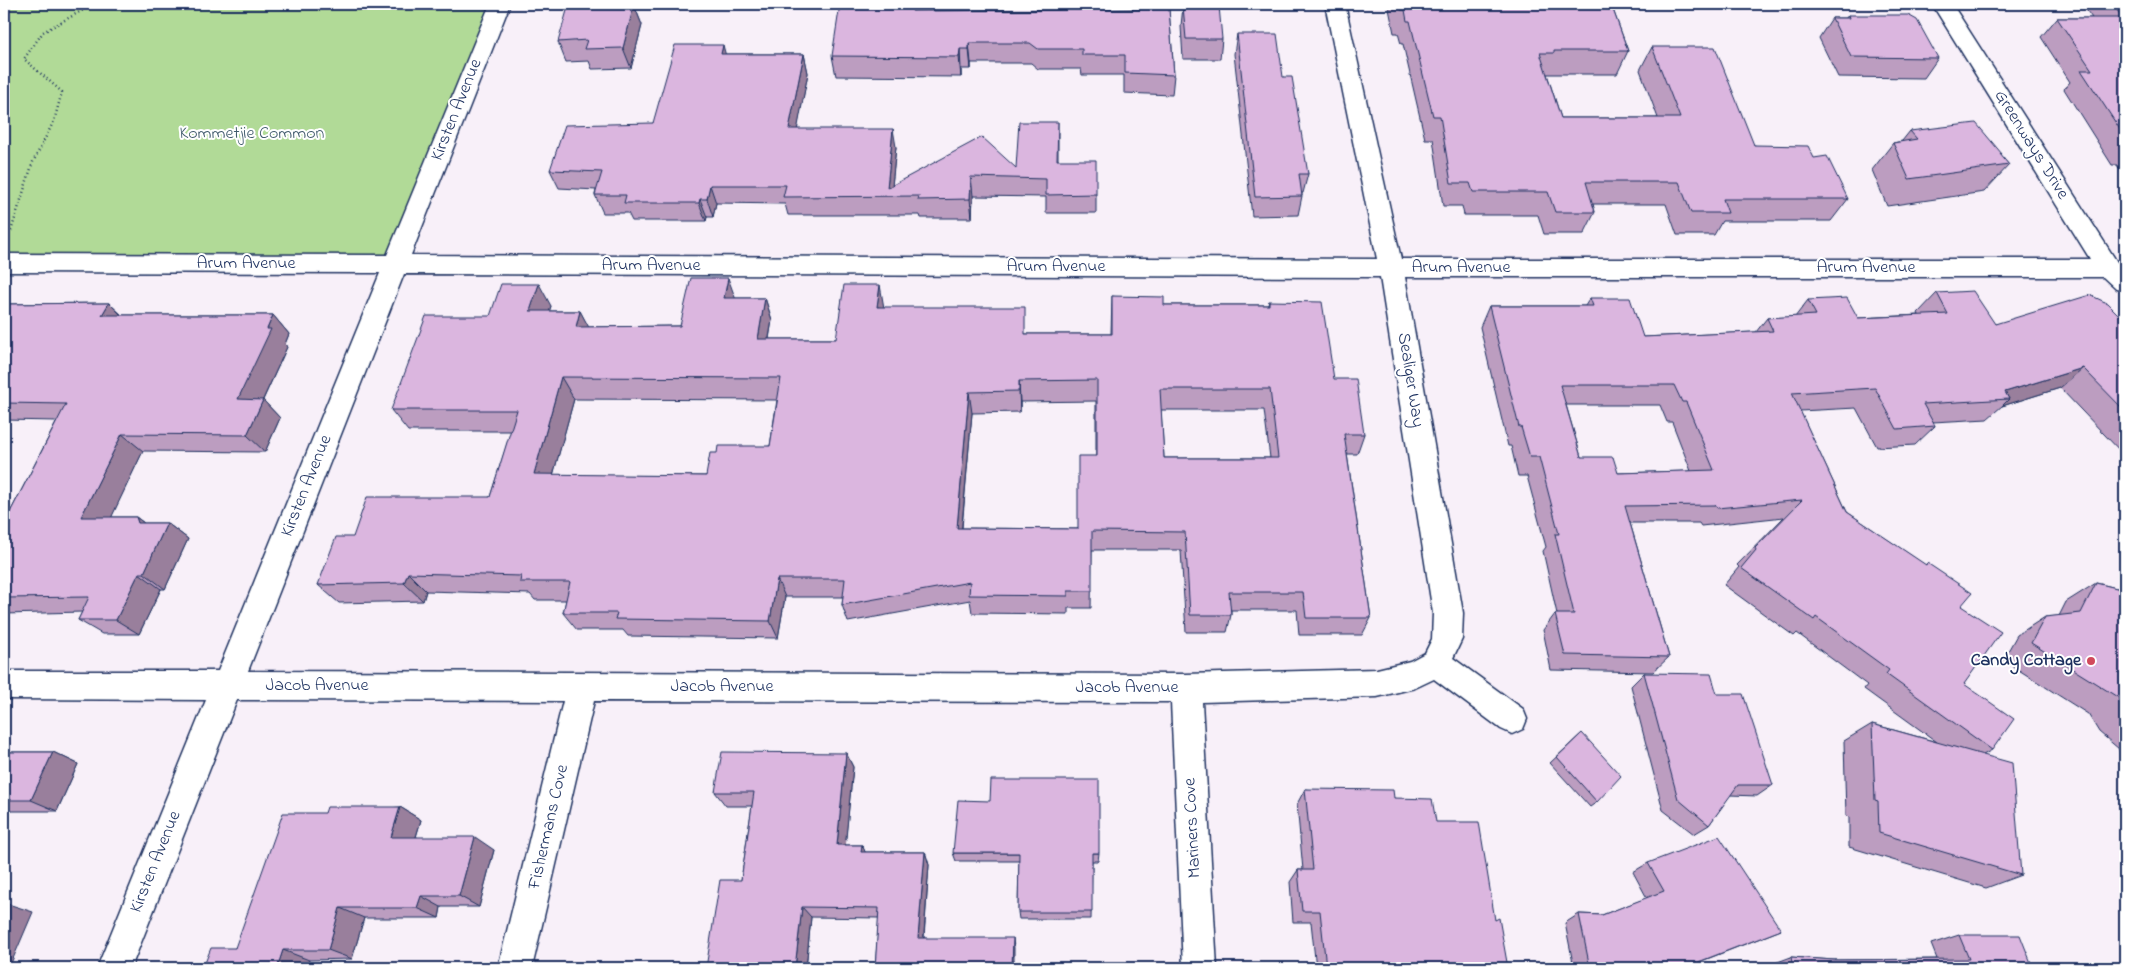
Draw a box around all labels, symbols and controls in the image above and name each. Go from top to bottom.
street label: Kirsten Avenue [425,54,490,165]
street label: Greenways Drive [1987,85,2076,206]
park label: Kommetjie Common [180,121,325,147]
street label: Arum Avenue [196,251,297,277]
street label: Arum Avenue [601,253,702,279]
street label: Arum Avenue [1006,254,1107,280]
street label: Arum Avenue [1411,255,1512,281]
street label: Arum Avenue [1816,255,1917,281]
street label: Sealiger Way [1389,331,1430,429]
street label: Kirsten Avenue [275,430,340,541]
place label: Candy Cottage [1971,648,2082,675]
marker: Candy Cottage [2085,655,2097,667]
street label: Jacob Avenue [265,673,370,699]
street label: Jacob Avenue [670,674,775,700]
street label: Jacob Avenue [1075,675,1180,701]
street label: Fishermans Cove [522,761,576,893]
street label: Mariners Cove [1177,776,1209,879]
street label: Kirsten Avenue [124,806,189,917]

